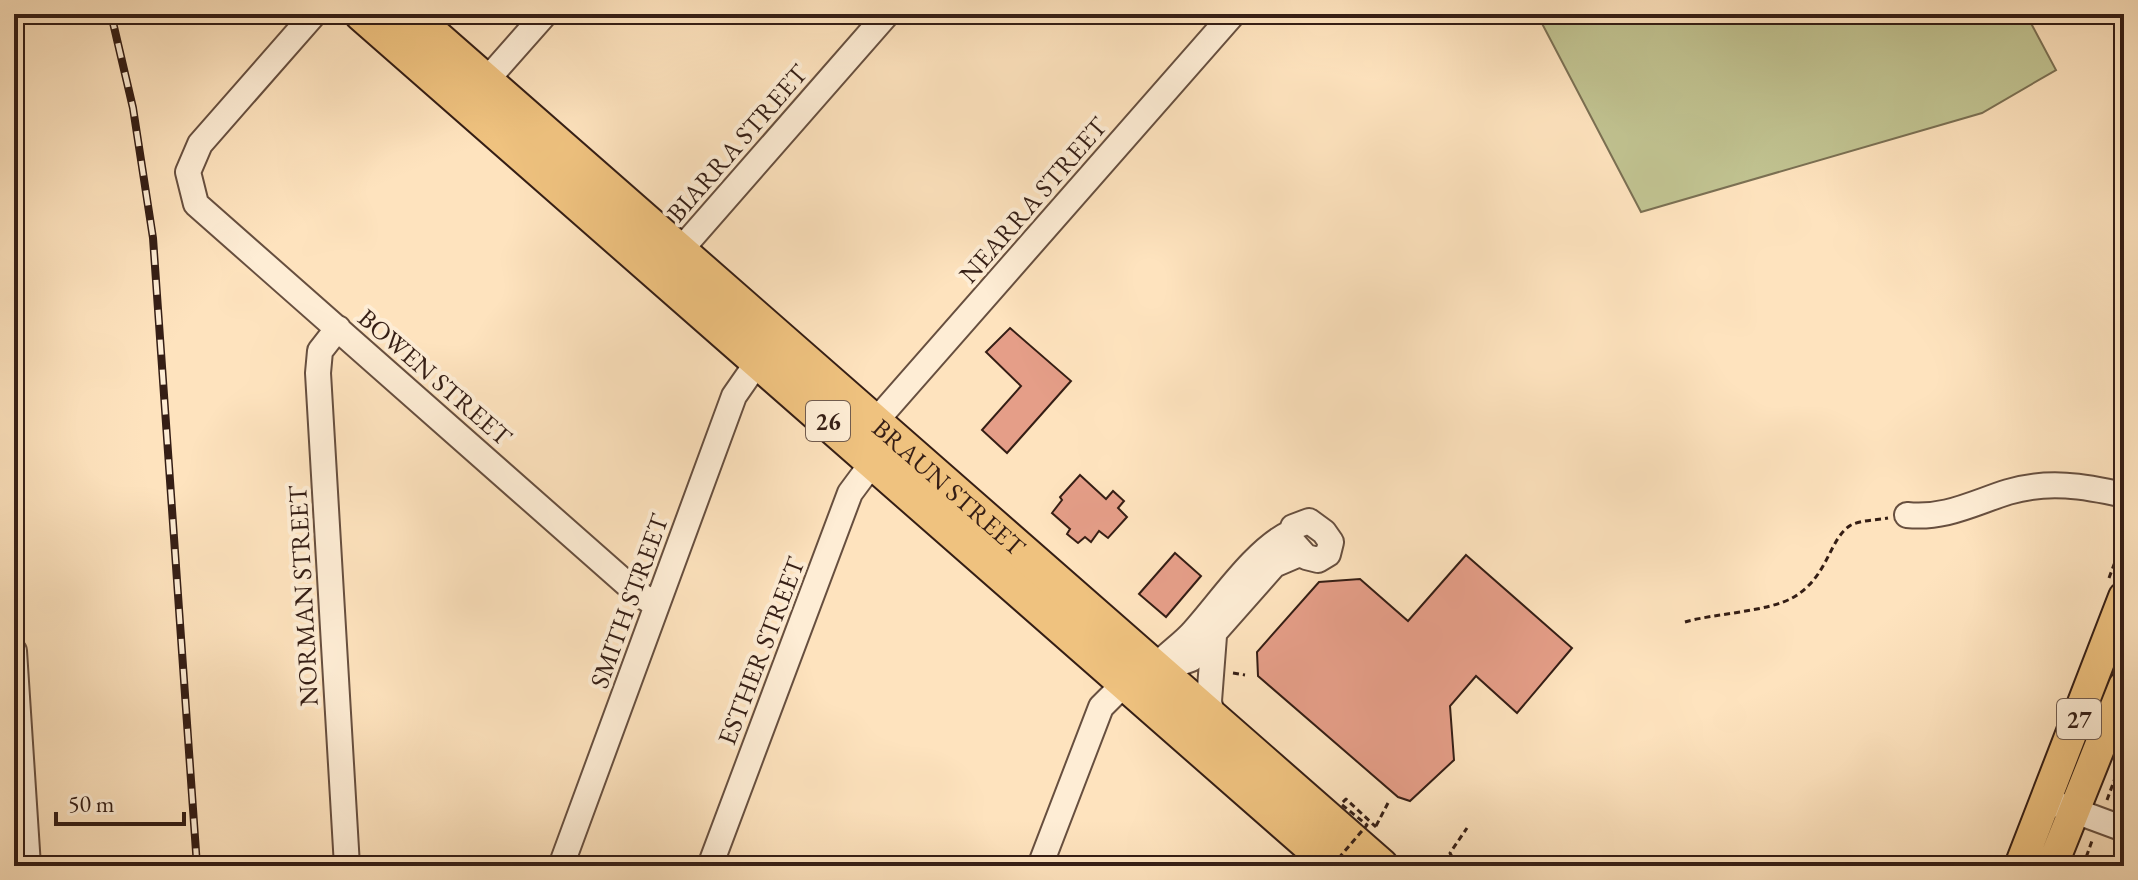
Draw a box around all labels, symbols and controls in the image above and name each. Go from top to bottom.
street label: BIARRA STREET [659,57,815,229]
street label: NEARRA STREET [951,109,1115,290]
street label: BOWEN STREET [351,301,520,454]
road number: 26 [806,401,850,441]
street label: BRAUN STREET [865,411,1033,564]
street label: NORMAN STREET [280,484,326,707]
street label: SMITH STREET [582,509,676,693]
street label: ESTHER STREET [710,552,813,750]
road number: 27 [2057,699,2101,739]
scale bar [56,776,184,826]
text: 50 m [68,788,115,819]

